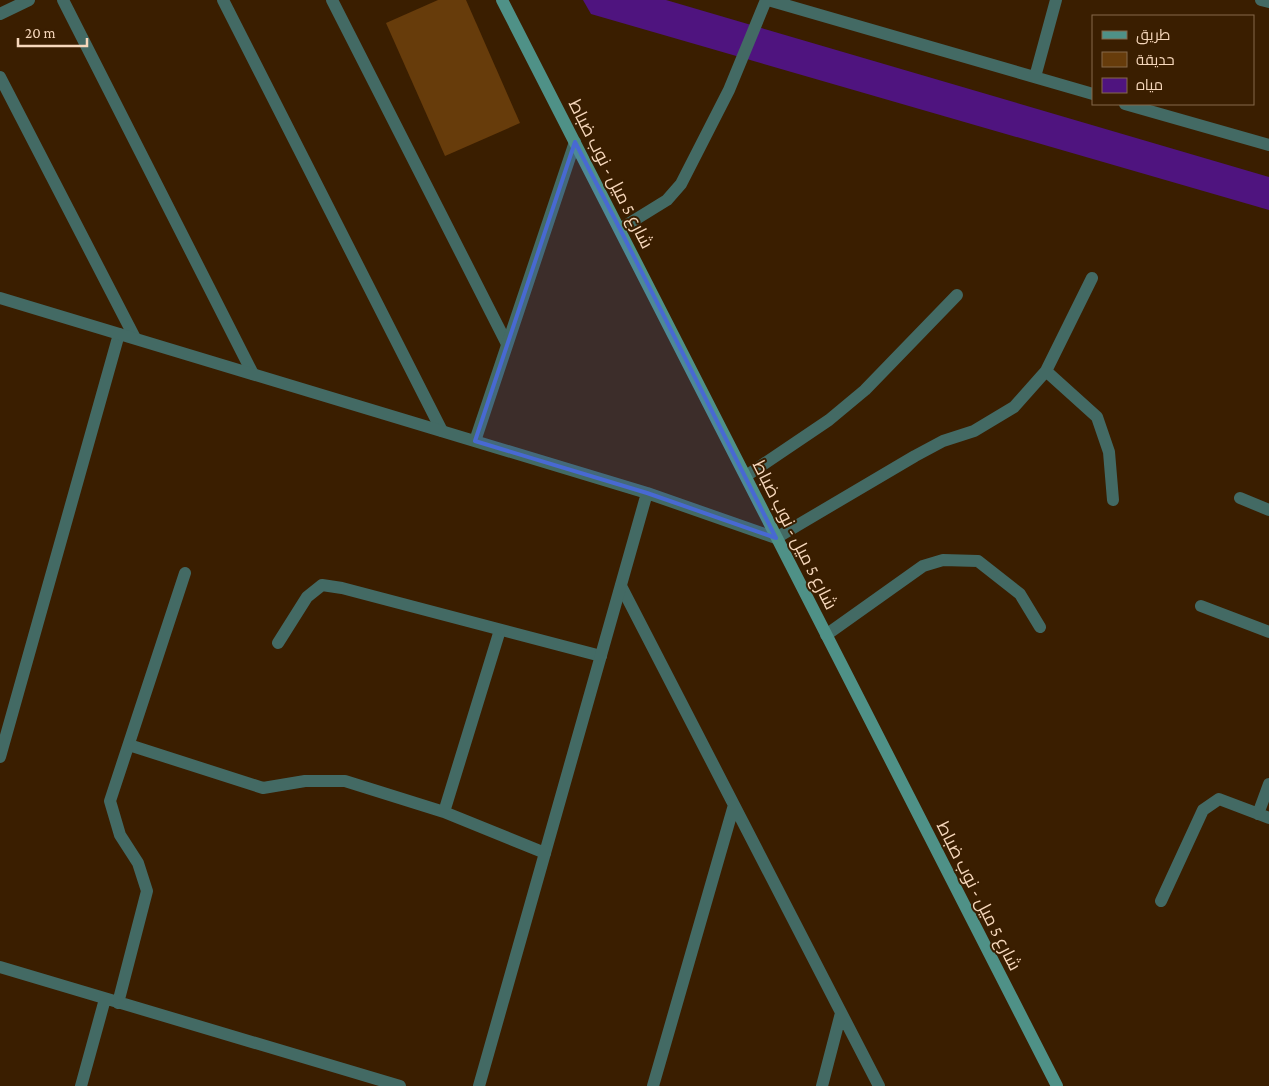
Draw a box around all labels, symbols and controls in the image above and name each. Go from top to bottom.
scale bar [18,15,86,47]
legend [1092,15,1254,105]
text: 20 m [25,25,56,41]
text: طريق [1136,27,1170,45]
text: حديقة [1136,52,1175,68]
text: مياه [1136,77,1163,93]
street label: شارع 5 ميل - نوب ضباط [563,96,657,253]
street label: شارع 5 ميل - نوب ضباط [747,457,841,614]
street label: شارع 5 ميل - نوب ضباط [931,818,1025,975]

